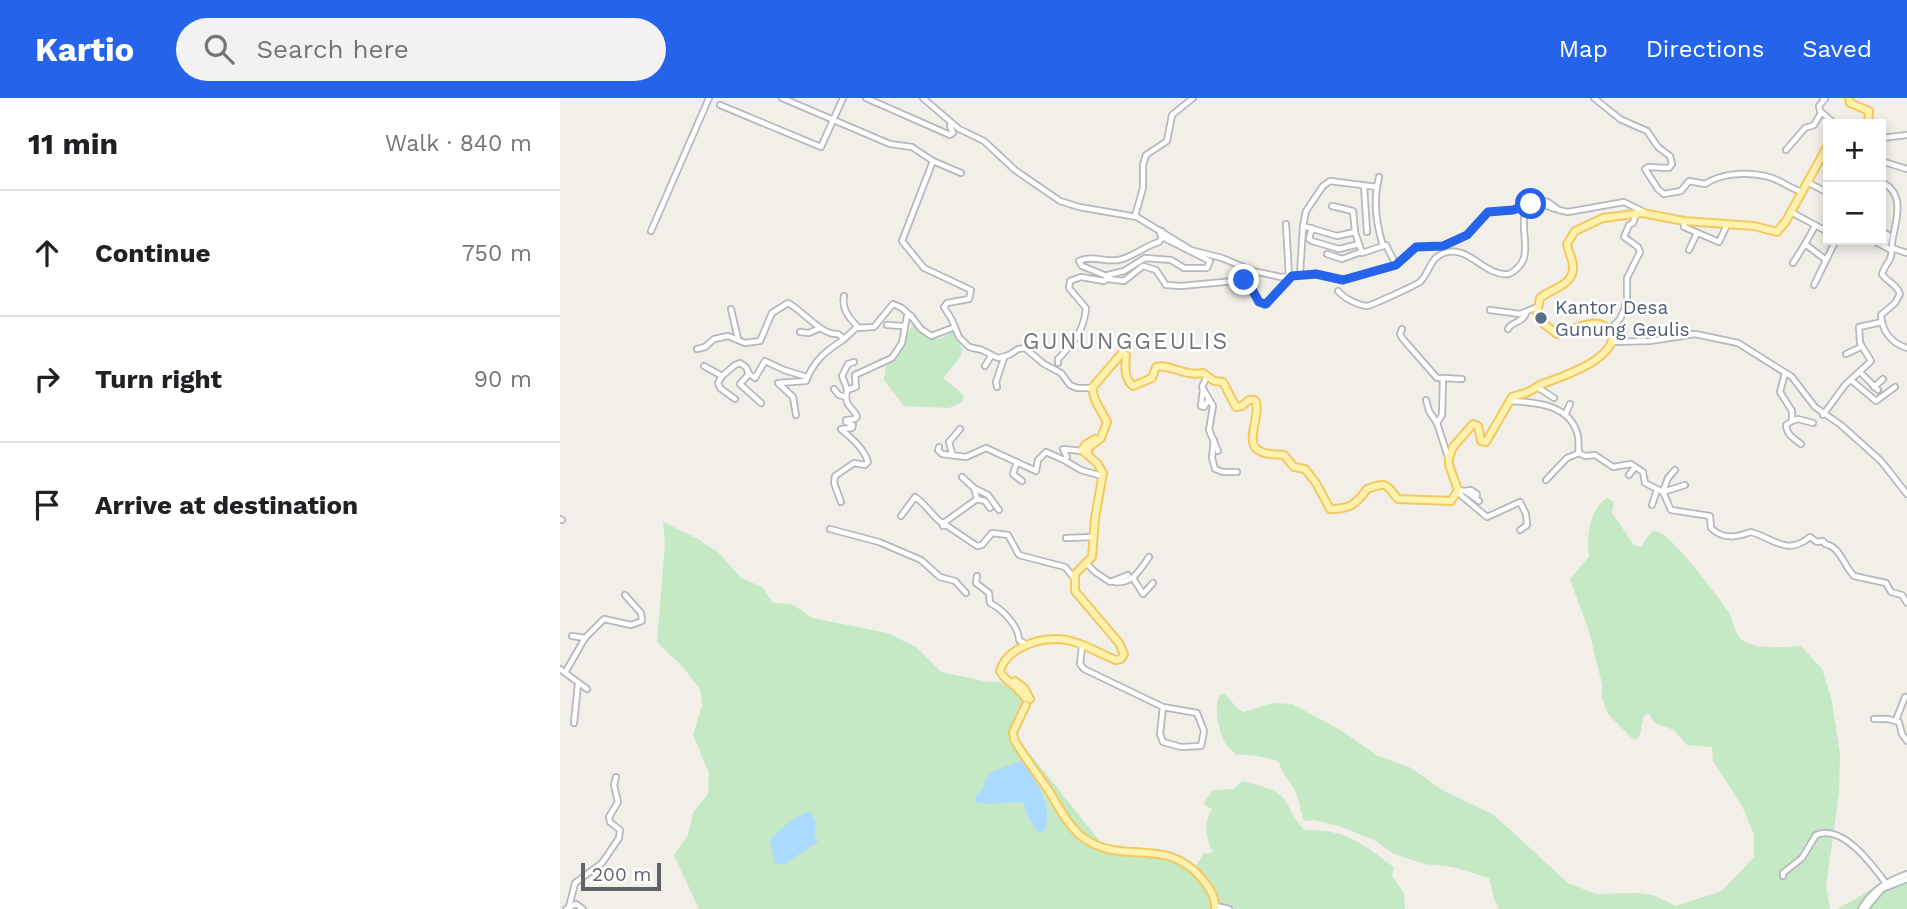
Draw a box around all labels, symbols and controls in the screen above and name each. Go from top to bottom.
search box [176,18,666,81]
text: Kartio [35,30,134,69]
icon: search [200,30,238,68]
text: Search here [256,34,409,64]
text: Map [1559,35,1608,63]
text: Directions [1646,35,1764,63]
text: Saved [1802,35,1872,63]
map controls [1823,119,1886,245]
button: + [1823,119,1886,182]
text: 11 min [28,126,118,161]
text: Walk · 840 m [385,130,532,157]
button: − [1823,182,1886,245]
route start [1515,188,1546,219]
icon: ahead [28,234,66,272]
text: Continue [95,238,211,268]
text: 750 m [462,240,532,267]
route end [1228,264,1259,295]
place label: Kantor Desa Gunung Geulis [1555,296,1690,341]
marker: Kantor Desa Gunung Geulis [1533,310,1549,326]
district label: GUNUNGGEULIS [1023,328,1229,355]
icon: right [28,360,66,398]
text: Turn right [95,364,222,394]
text: 90 m [474,366,532,393]
icon: arrive [28,486,66,524]
text: Arrive at destination [95,490,358,520]
scale bar [581,860,662,892]
text: 200 m [592,863,651,886]

